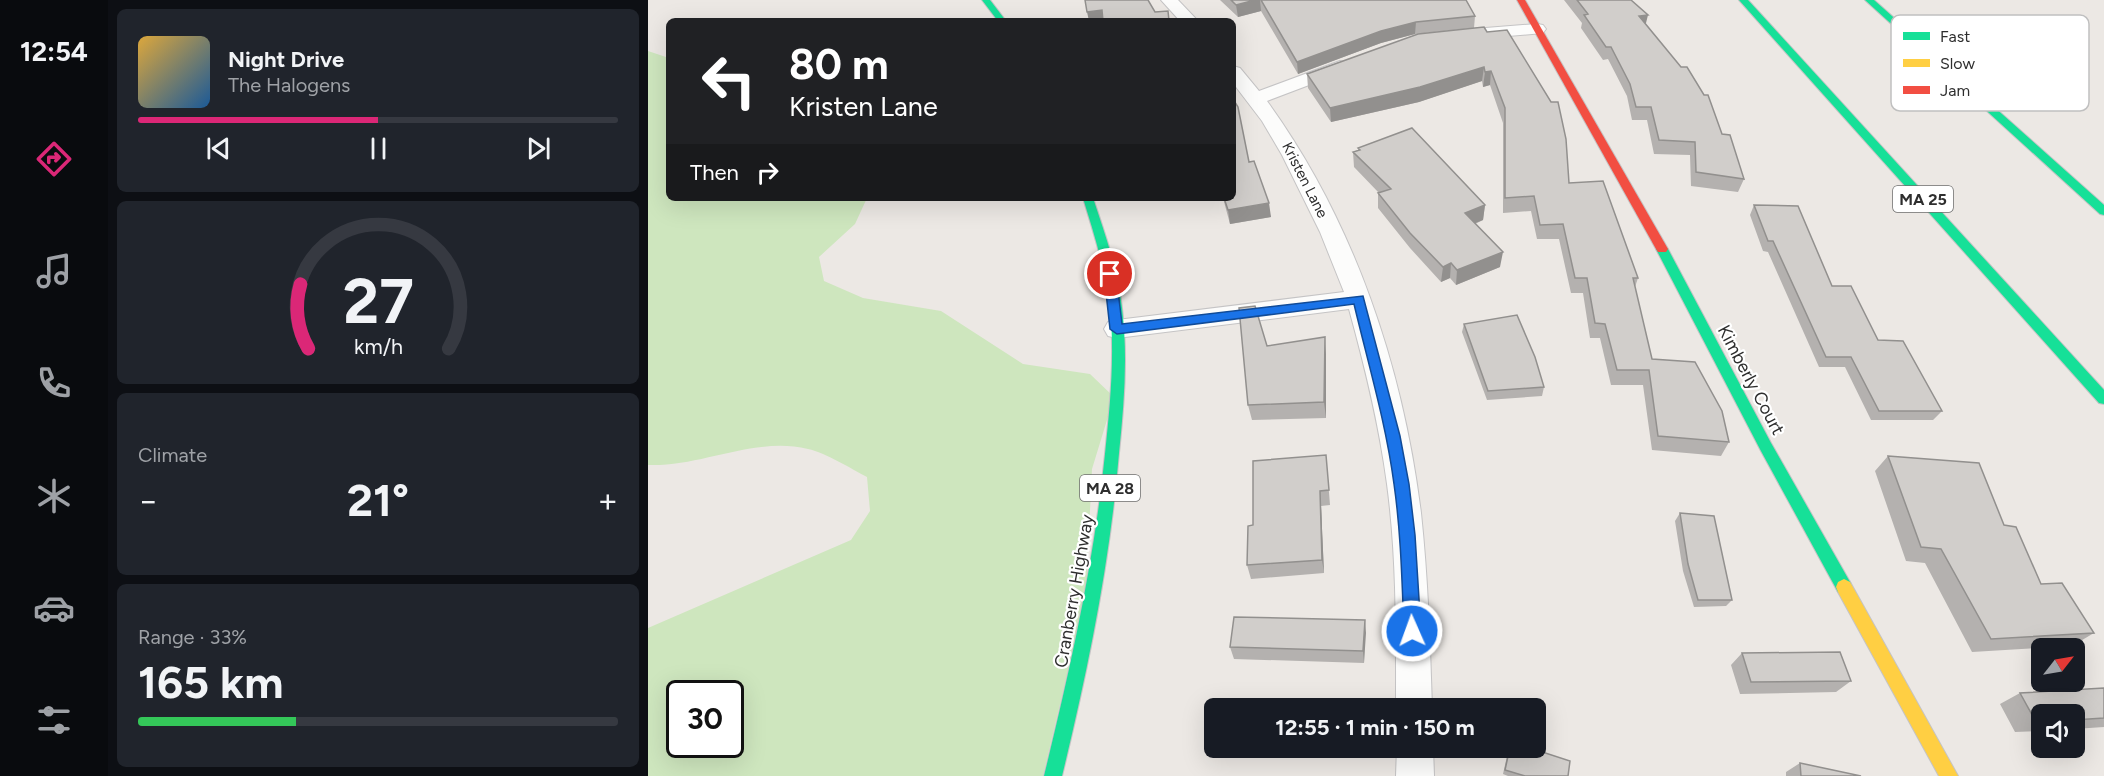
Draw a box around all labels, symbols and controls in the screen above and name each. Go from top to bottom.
legend [1891,15,2089,111]
text: Fast [1940,27,1970,46]
text: 12:54 [20,35,88,68]
text: 80 m [789,39,889,90]
icon: left [690,42,768,120]
text: Night Drive [228,46,344,73]
text: Slow [1940,54,1975,73]
text: The Halogens [228,73,350,97]
text: Jam [1940,81,1970,100]
text: Kristen Lane [789,90,938,123]
icon: previous [202,132,235,165]
icon: pause [362,132,395,165]
icon: next [522,132,555,165]
icon: directions [33,138,75,180]
street label: Kristen Lane [1278,139,1332,221]
icon: right [751,156,784,189]
text: Then [690,159,739,186]
road number: MA 25 [1893,186,1953,212]
pin [1084,248,1135,299]
icon: music [33,250,75,292]
icon: arrive [1093,257,1126,290]
text: 27 [343,264,413,339]
street label: Kimberly Court [1713,321,1789,439]
text: km/h [354,335,402,360]
icon: phone [33,362,75,404]
text: Climate [138,443,207,467]
text: 21° [347,473,409,527]
icon: climate [33,475,75,517]
road number: MA 28 [1080,475,1140,501]
text: − [138,481,159,520]
text: + [597,481,618,520]
street label: Cranberry Highway [1050,512,1098,669]
icon: car [33,587,75,629]
position arrow [1380,599,1444,663]
text: Range · 33% [138,625,247,649]
north arrow [2031,638,2085,692]
map controls [2031,638,2085,758]
text: 165 km [138,655,283,709]
speed limit sign: 30 [666,680,744,758]
icon: filters [33,699,75,741]
button: sound [2031,704,2085,758]
text: 12:55 · 1 min · 150 m [1275,714,1475,741]

